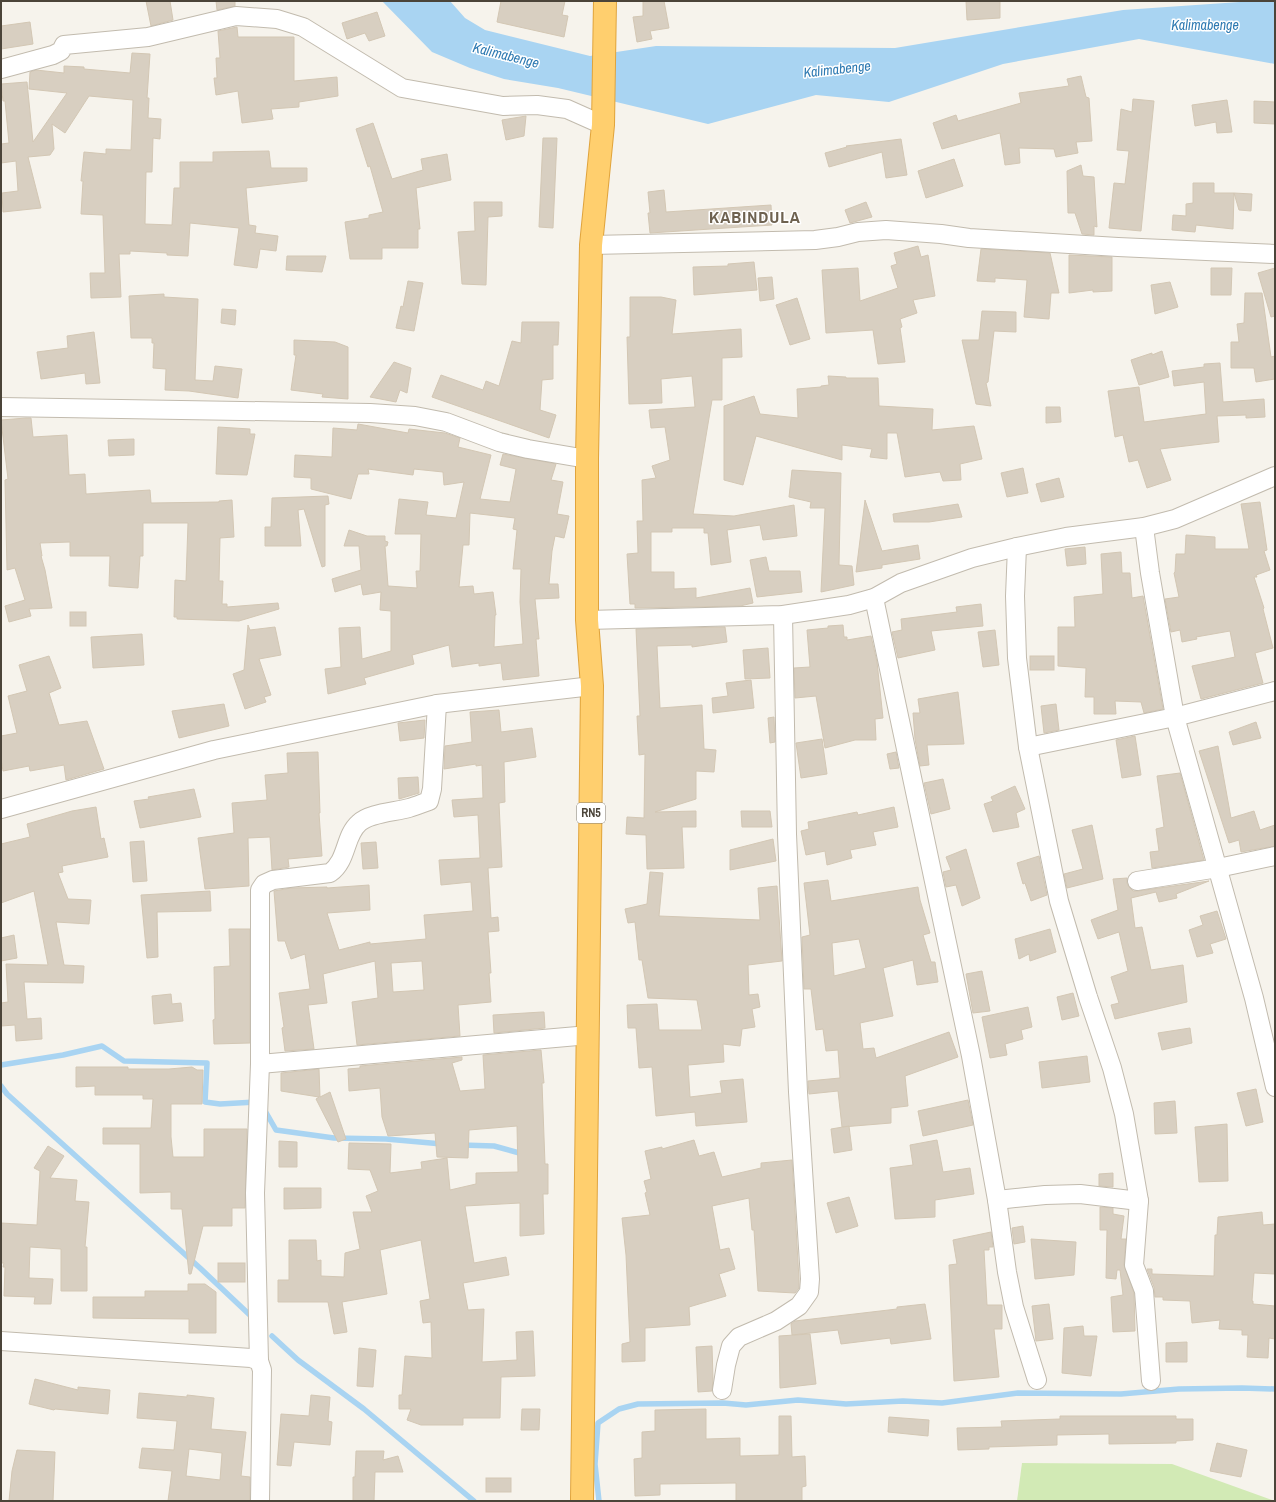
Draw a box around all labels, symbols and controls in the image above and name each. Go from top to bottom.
water label: Kalimabenge [1171,16,1239,34]
water label: Kalimabenge [471,38,541,72]
water label: Kalimabenge [802,57,872,81]
district label: KABINDULA [709,205,801,228]
road number: RN5 [577,803,605,823]

